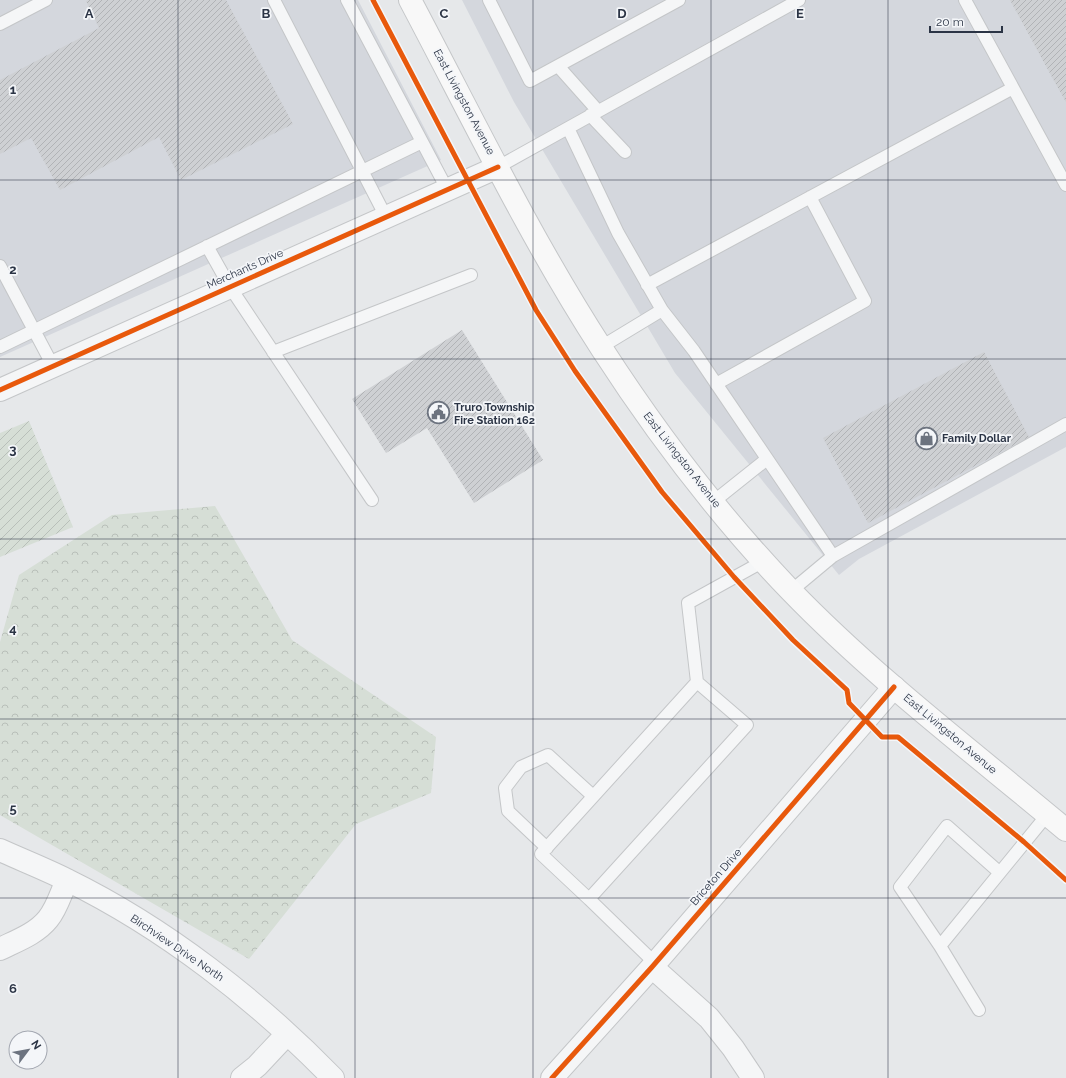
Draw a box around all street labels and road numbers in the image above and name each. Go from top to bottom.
street label: East Livingston Avenue [431,47,498,157]
street label: Merchants Drive [205,246,286,292]
street label: East Livingston Avenue [641,410,724,511]
street label: East Livingston Avenue [901,691,1000,777]
street label: Briceton Drive [688,845,745,908]
street label: Birchview Drive North [128,912,226,984]

